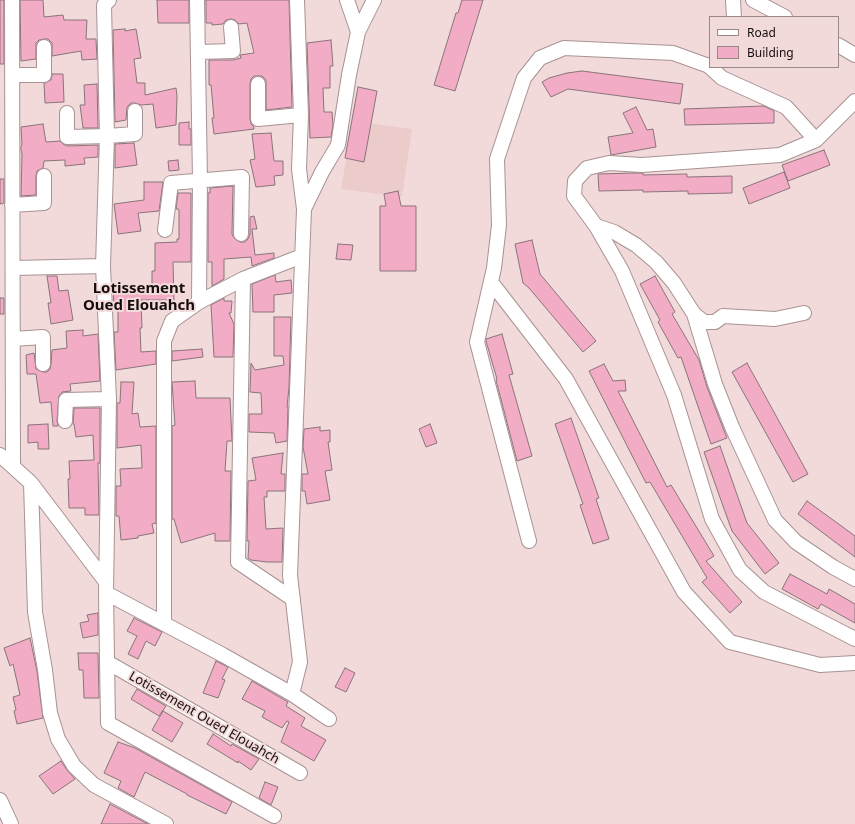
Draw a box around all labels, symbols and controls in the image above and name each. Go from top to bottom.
legend [709,16,839,68]
text: Road [747,24,776,41]
text: Building [747,44,794,61]
district label: Lotissement Oued Elouahch [83,280,195,315]
street label: Lotissement Oued Elouahch [126,668,282,768]

